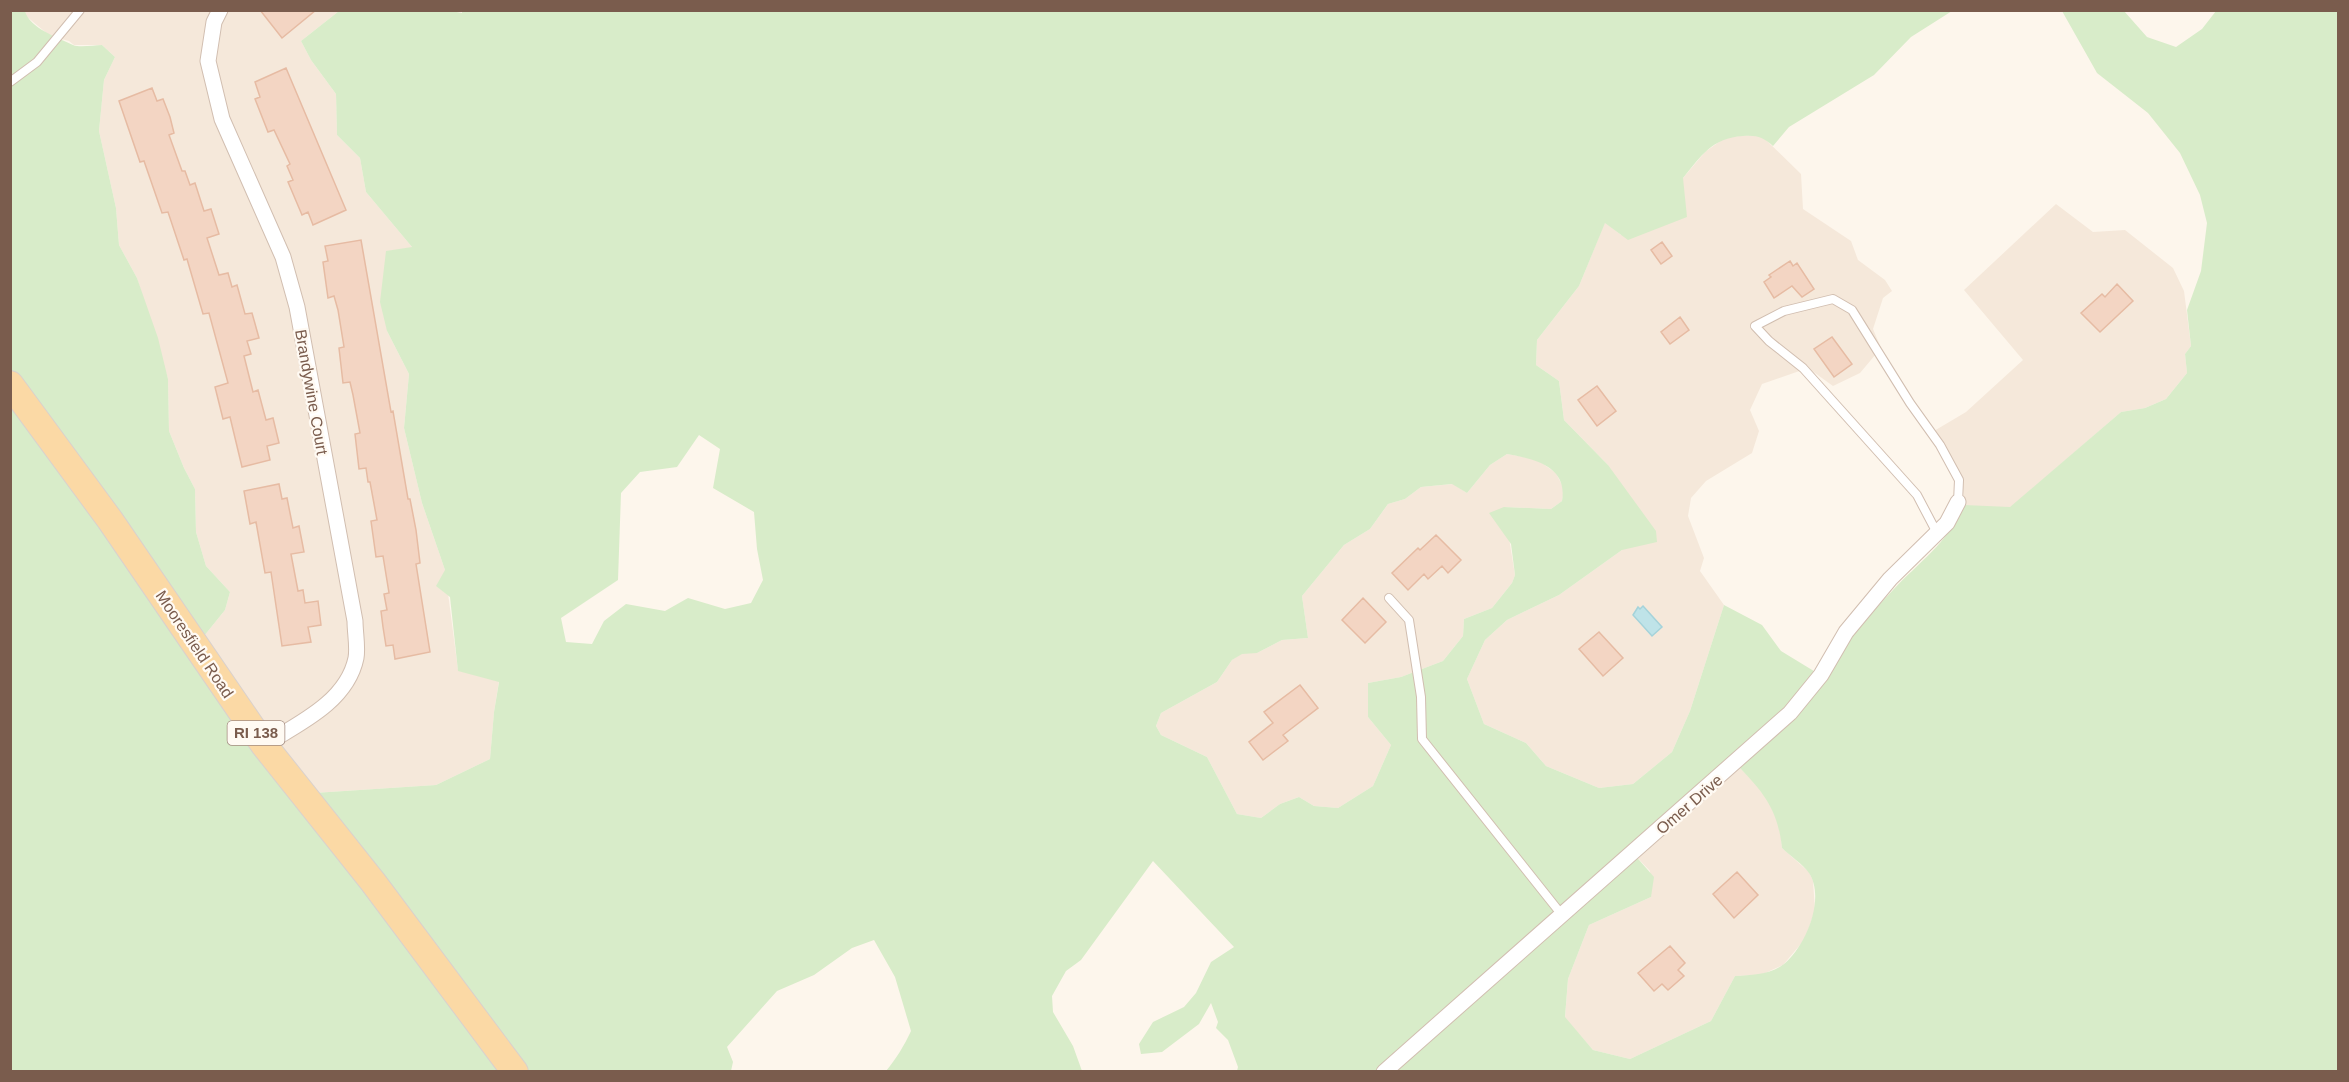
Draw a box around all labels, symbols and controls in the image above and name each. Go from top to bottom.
street label: Brandywine Court [292,328,331,457]
street label: Mooresfield Road [152,588,237,701]
road number: RI 138 [228,721,284,745]
street label: Omer Drive [1653,771,1726,838]

